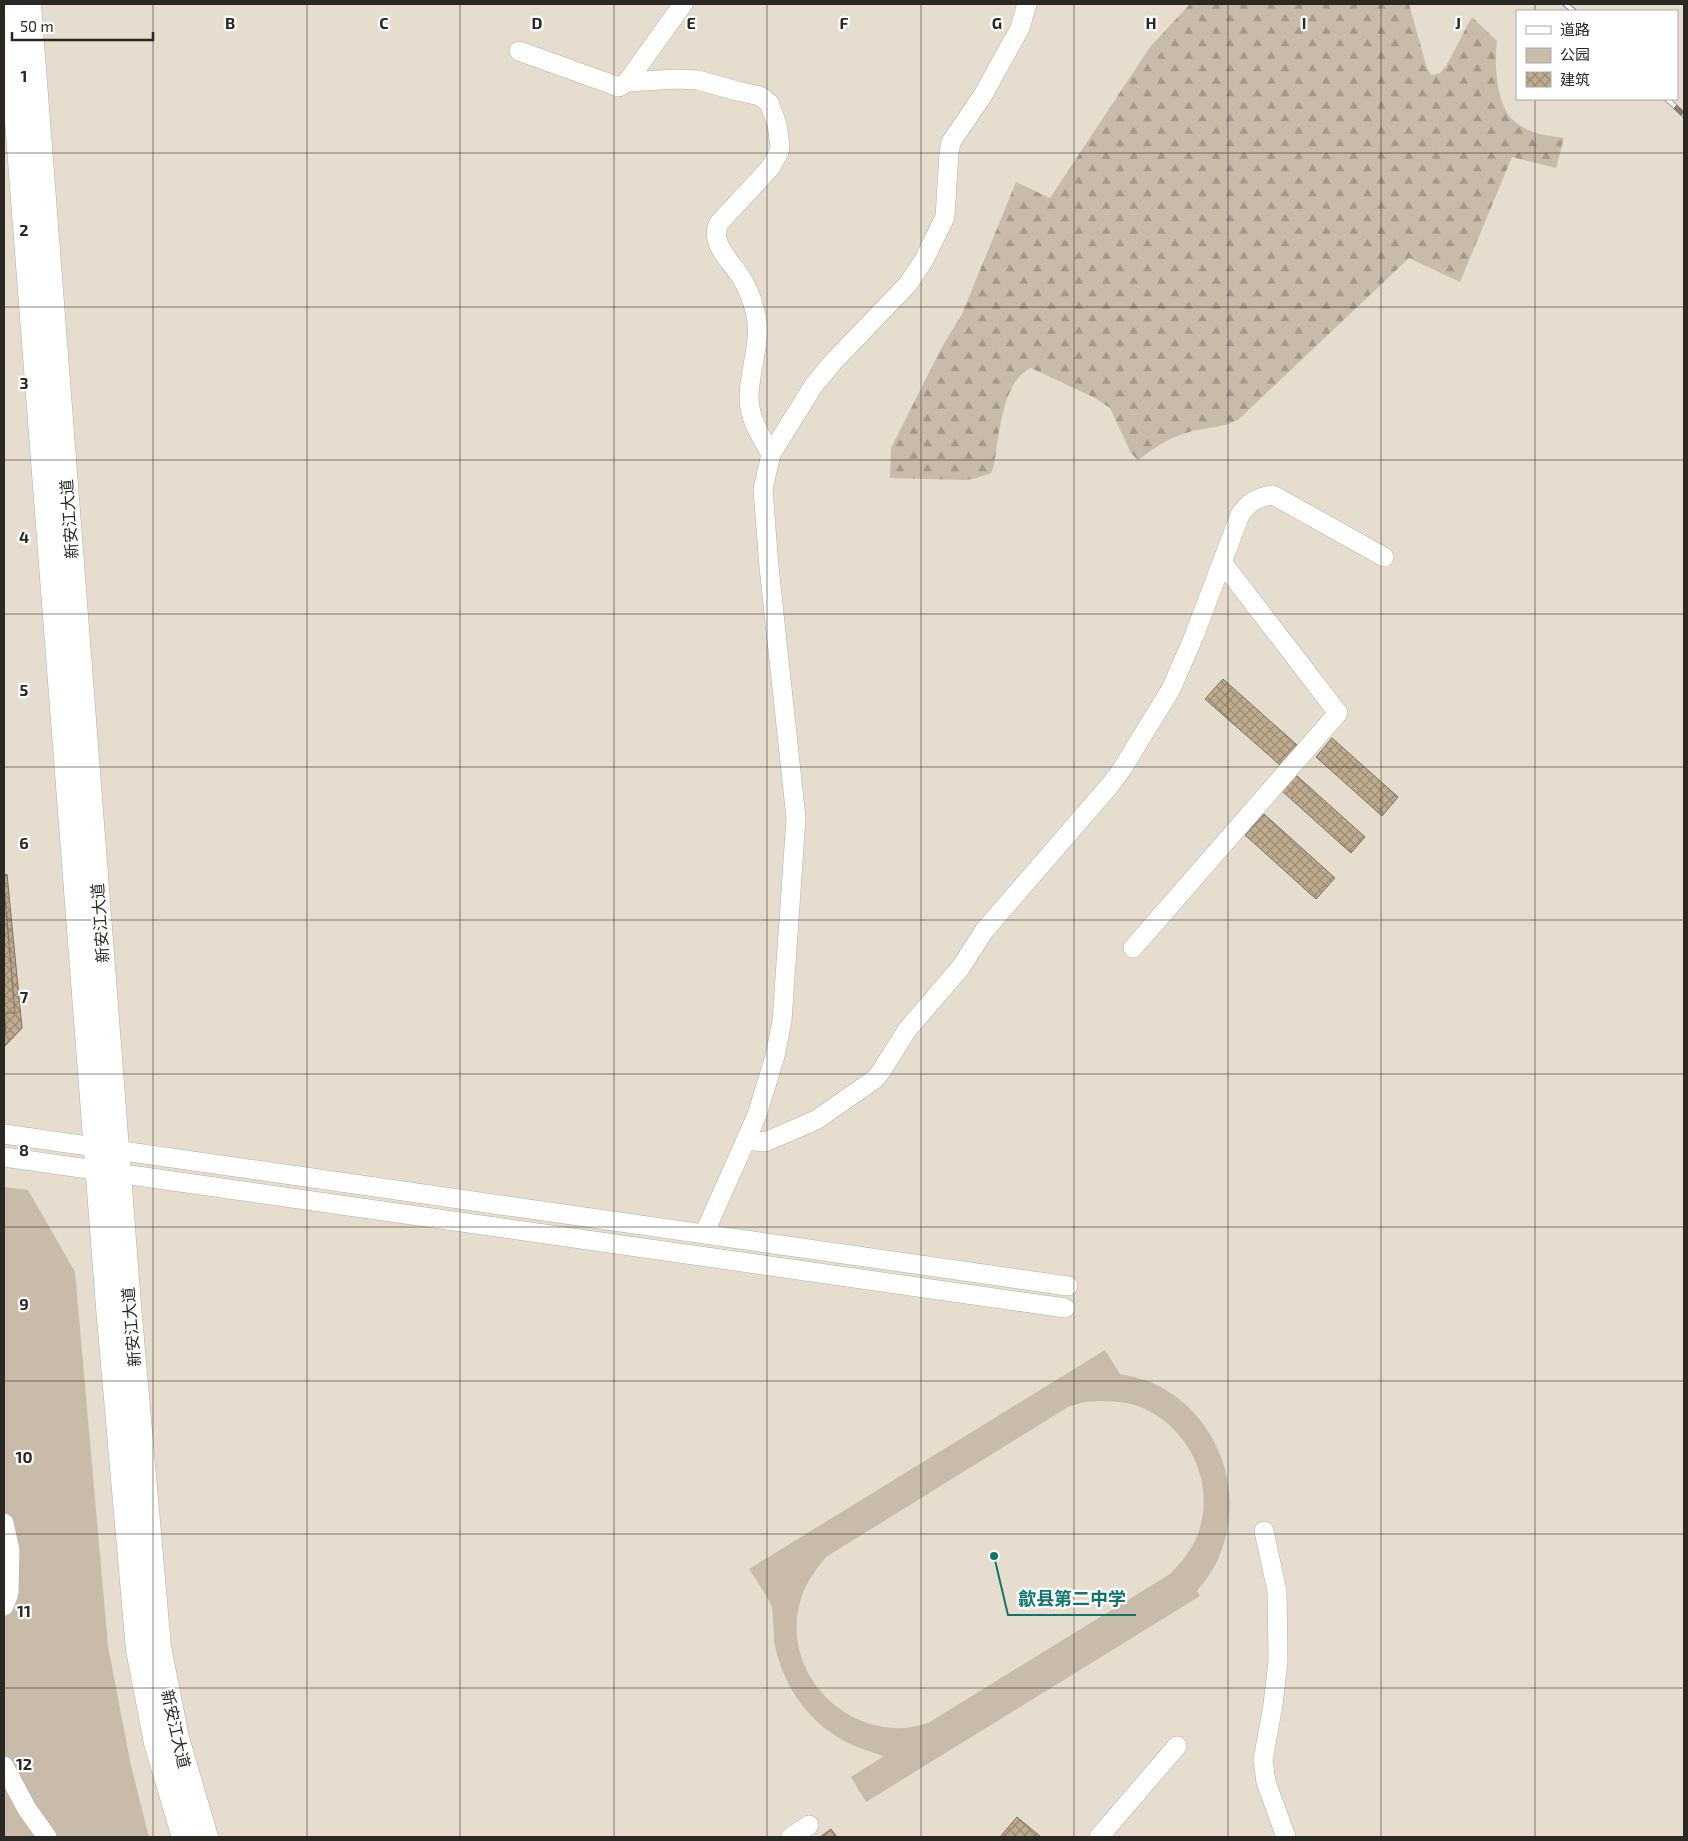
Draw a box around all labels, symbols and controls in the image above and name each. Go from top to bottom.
scale bar [12,10,154,42]
legend [1516,10,1678,100]
text: B [225,13,235,32]
text: C [379,13,389,32]
text: D [532,13,543,32]
text: E [686,13,696,32]
text: F [840,13,849,32]
text: G [992,13,1002,32]
text: H [1145,13,1157,32]
text: I [1302,13,1306,32]
text: J [1455,13,1461,32]
text: 50 m [20,17,54,35]
text: 道路 [1560,20,1590,38]
text: 公园 [1560,45,1590,63]
text: 1 [21,66,27,85]
text: 建筑 [1560,70,1590,88]
text: 2 [19,220,29,239]
text: 3 [19,373,29,392]
street label: 新安江大道 [56,478,81,560]
text: 4 [19,527,29,546]
text: 5 [20,680,29,699]
text: 6 [19,833,29,852]
street label: 新安江大道 [87,882,112,964]
text: 7 [20,987,29,1006]
text: 8 [19,1140,29,1159]
street label: 新安江大道 [118,1286,143,1368]
text: 9 [19,1294,29,1313]
text: 10 [15,1447,33,1466]
callout: 歙县第二中学 [1008,1582,1136,1615]
text: 歙县第二中学 [1018,1587,1126,1609]
text: 11 [17,1601,31,1620]
street label: 新安江大道 [158,1688,195,1770]
text: 12 [16,1754,32,1773]

